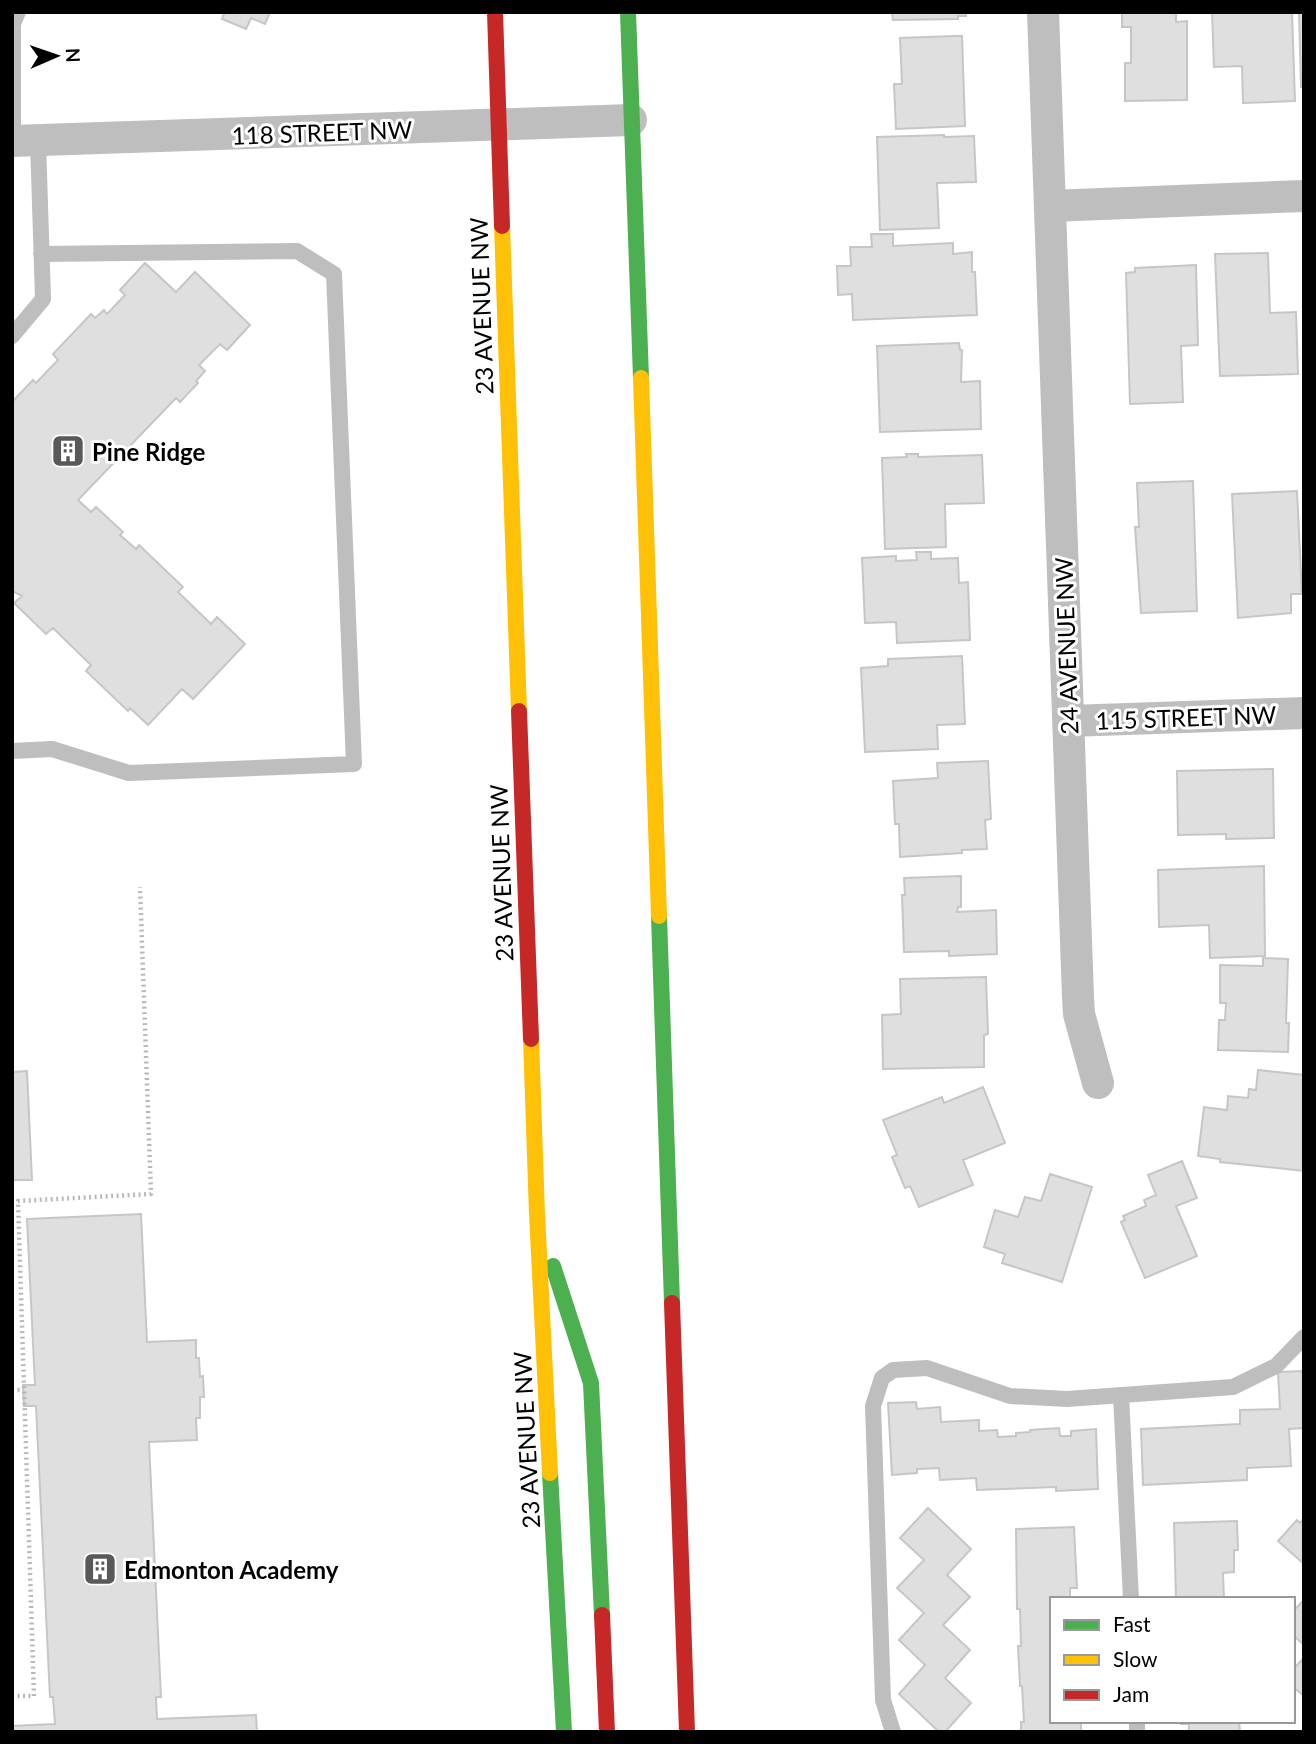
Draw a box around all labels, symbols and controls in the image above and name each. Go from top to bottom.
north arrow [21,21,91,91]
text: N [62,48,85,63]
street label: 118 STREET NW [231,114,413,150]
street label: 23 AVENUE NW [463,217,499,395]
building icon: Pine Ridge [49,432,87,470]
place label: Pine Ridge [92,437,206,466]
street label: 24 AVENUE NW [1048,557,1084,735]
street label: 115 STREET NW [1095,699,1277,735]
street label: 23 AVENUE NW [483,784,519,962]
street label: 23 AVENUE NW [507,1351,545,1529]
building icon: Edmonton Academy [81,1550,119,1588]
place label: Edmonton Academy [124,1555,339,1584]
legend [1050,1597,1295,1723]
text: Fast [1113,1611,1151,1636]
text: Slow [1113,1646,1158,1671]
text: Jam [1113,1681,1149,1706]

